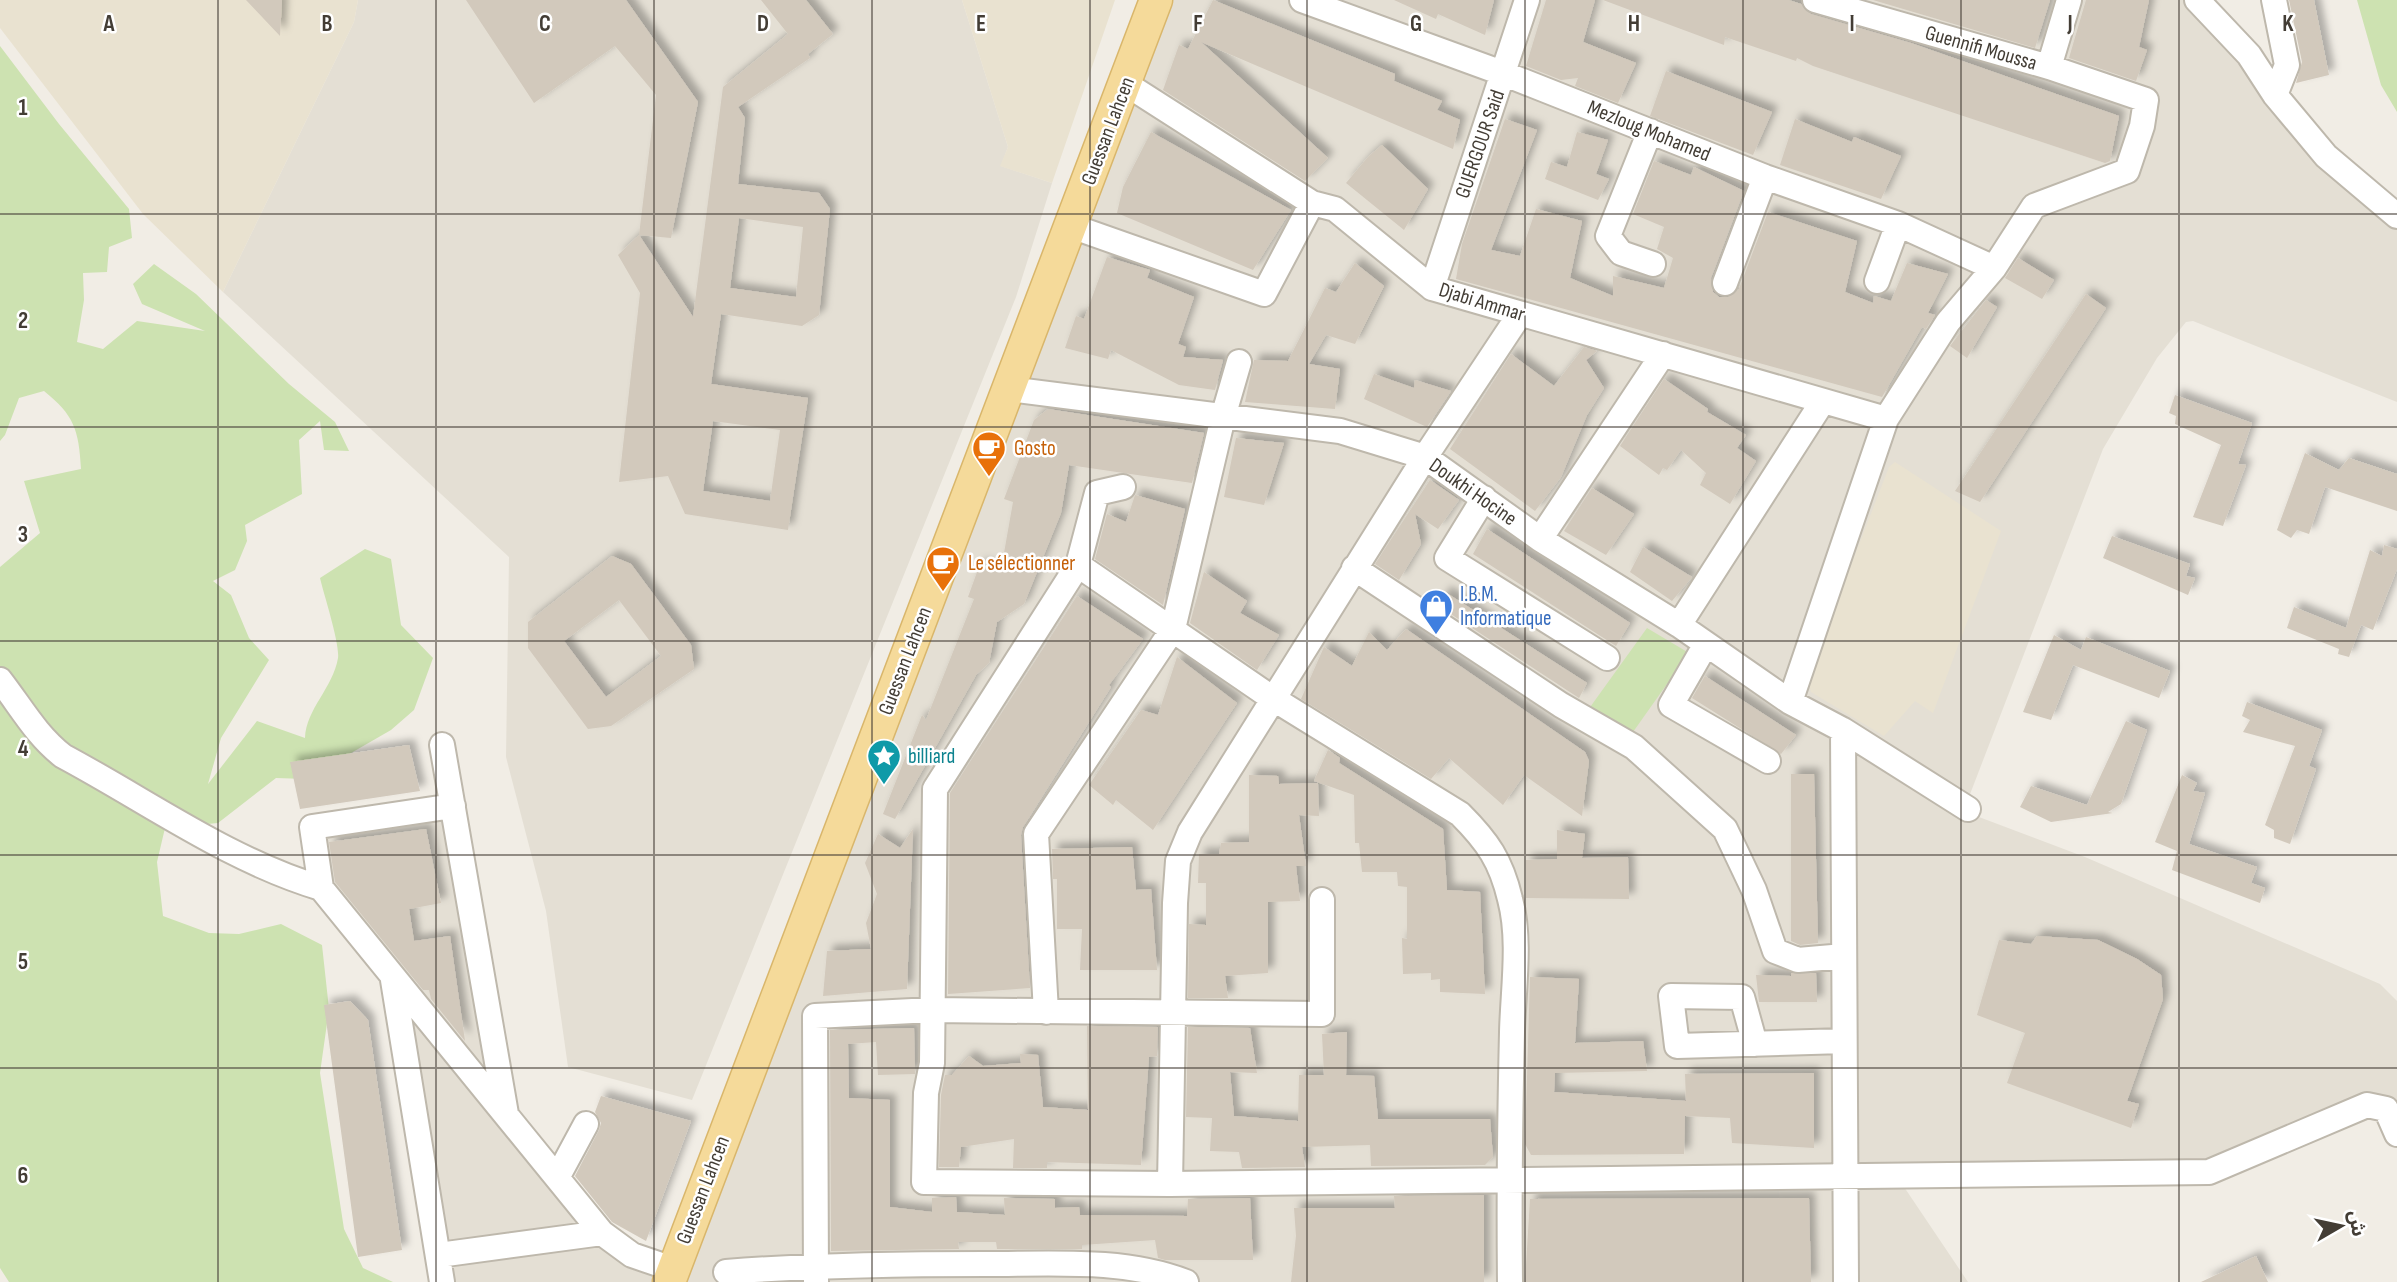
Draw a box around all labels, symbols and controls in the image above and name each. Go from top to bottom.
text: A [103,10,116,38]
text: B [322,10,333,38]
text: C [539,10,551,38]
text: D [757,10,769,38]
text: E [976,10,986,38]
text: F [1193,10,1203,38]
text: G [1410,10,1422,38]
text: H [1628,10,1640,38]
text: I [1849,10,1855,38]
text: J [2066,10,2073,38]
text: K [2282,10,2294,38]
street label: Guennifi Moussa [1922,20,2040,76]
street label: Guessan Lahcen [1076,74,1140,188]
street label: GUERGOUR Said [1450,86,1510,202]
text: 1 [18,94,28,122]
street label: Mezloug Mohamed [1584,95,1714,167]
street label: Djabi Ammar [1436,277,1528,327]
text: 2 [18,307,28,335]
cafe icon: Gosto [970,429,1008,478]
place label: Gosto [1014,436,1056,461]
street label: Doukhi Hocine [1424,453,1522,531]
text: 3 [18,521,28,549]
cafe icon: Le sélectionner [924,544,962,593]
place label: Le sélectionner [968,551,1075,576]
place label: I.B.M. Informatique [1460,582,1551,631]
shop icon: I.B.M. Informatique [1417,587,1455,636]
street label: Guessan Lahcen [873,604,937,718]
text: 4 [18,735,29,763]
place icon: billiard [865,737,903,786]
place label: billiard [908,744,955,769]
text: 5 [18,948,28,976]
street label: Guessan Lahcen [671,1133,735,1247]
text: 6 [18,1162,28,1190]
north arrow [2306,1191,2376,1261]
text: ش [2343,1209,2370,1238]

